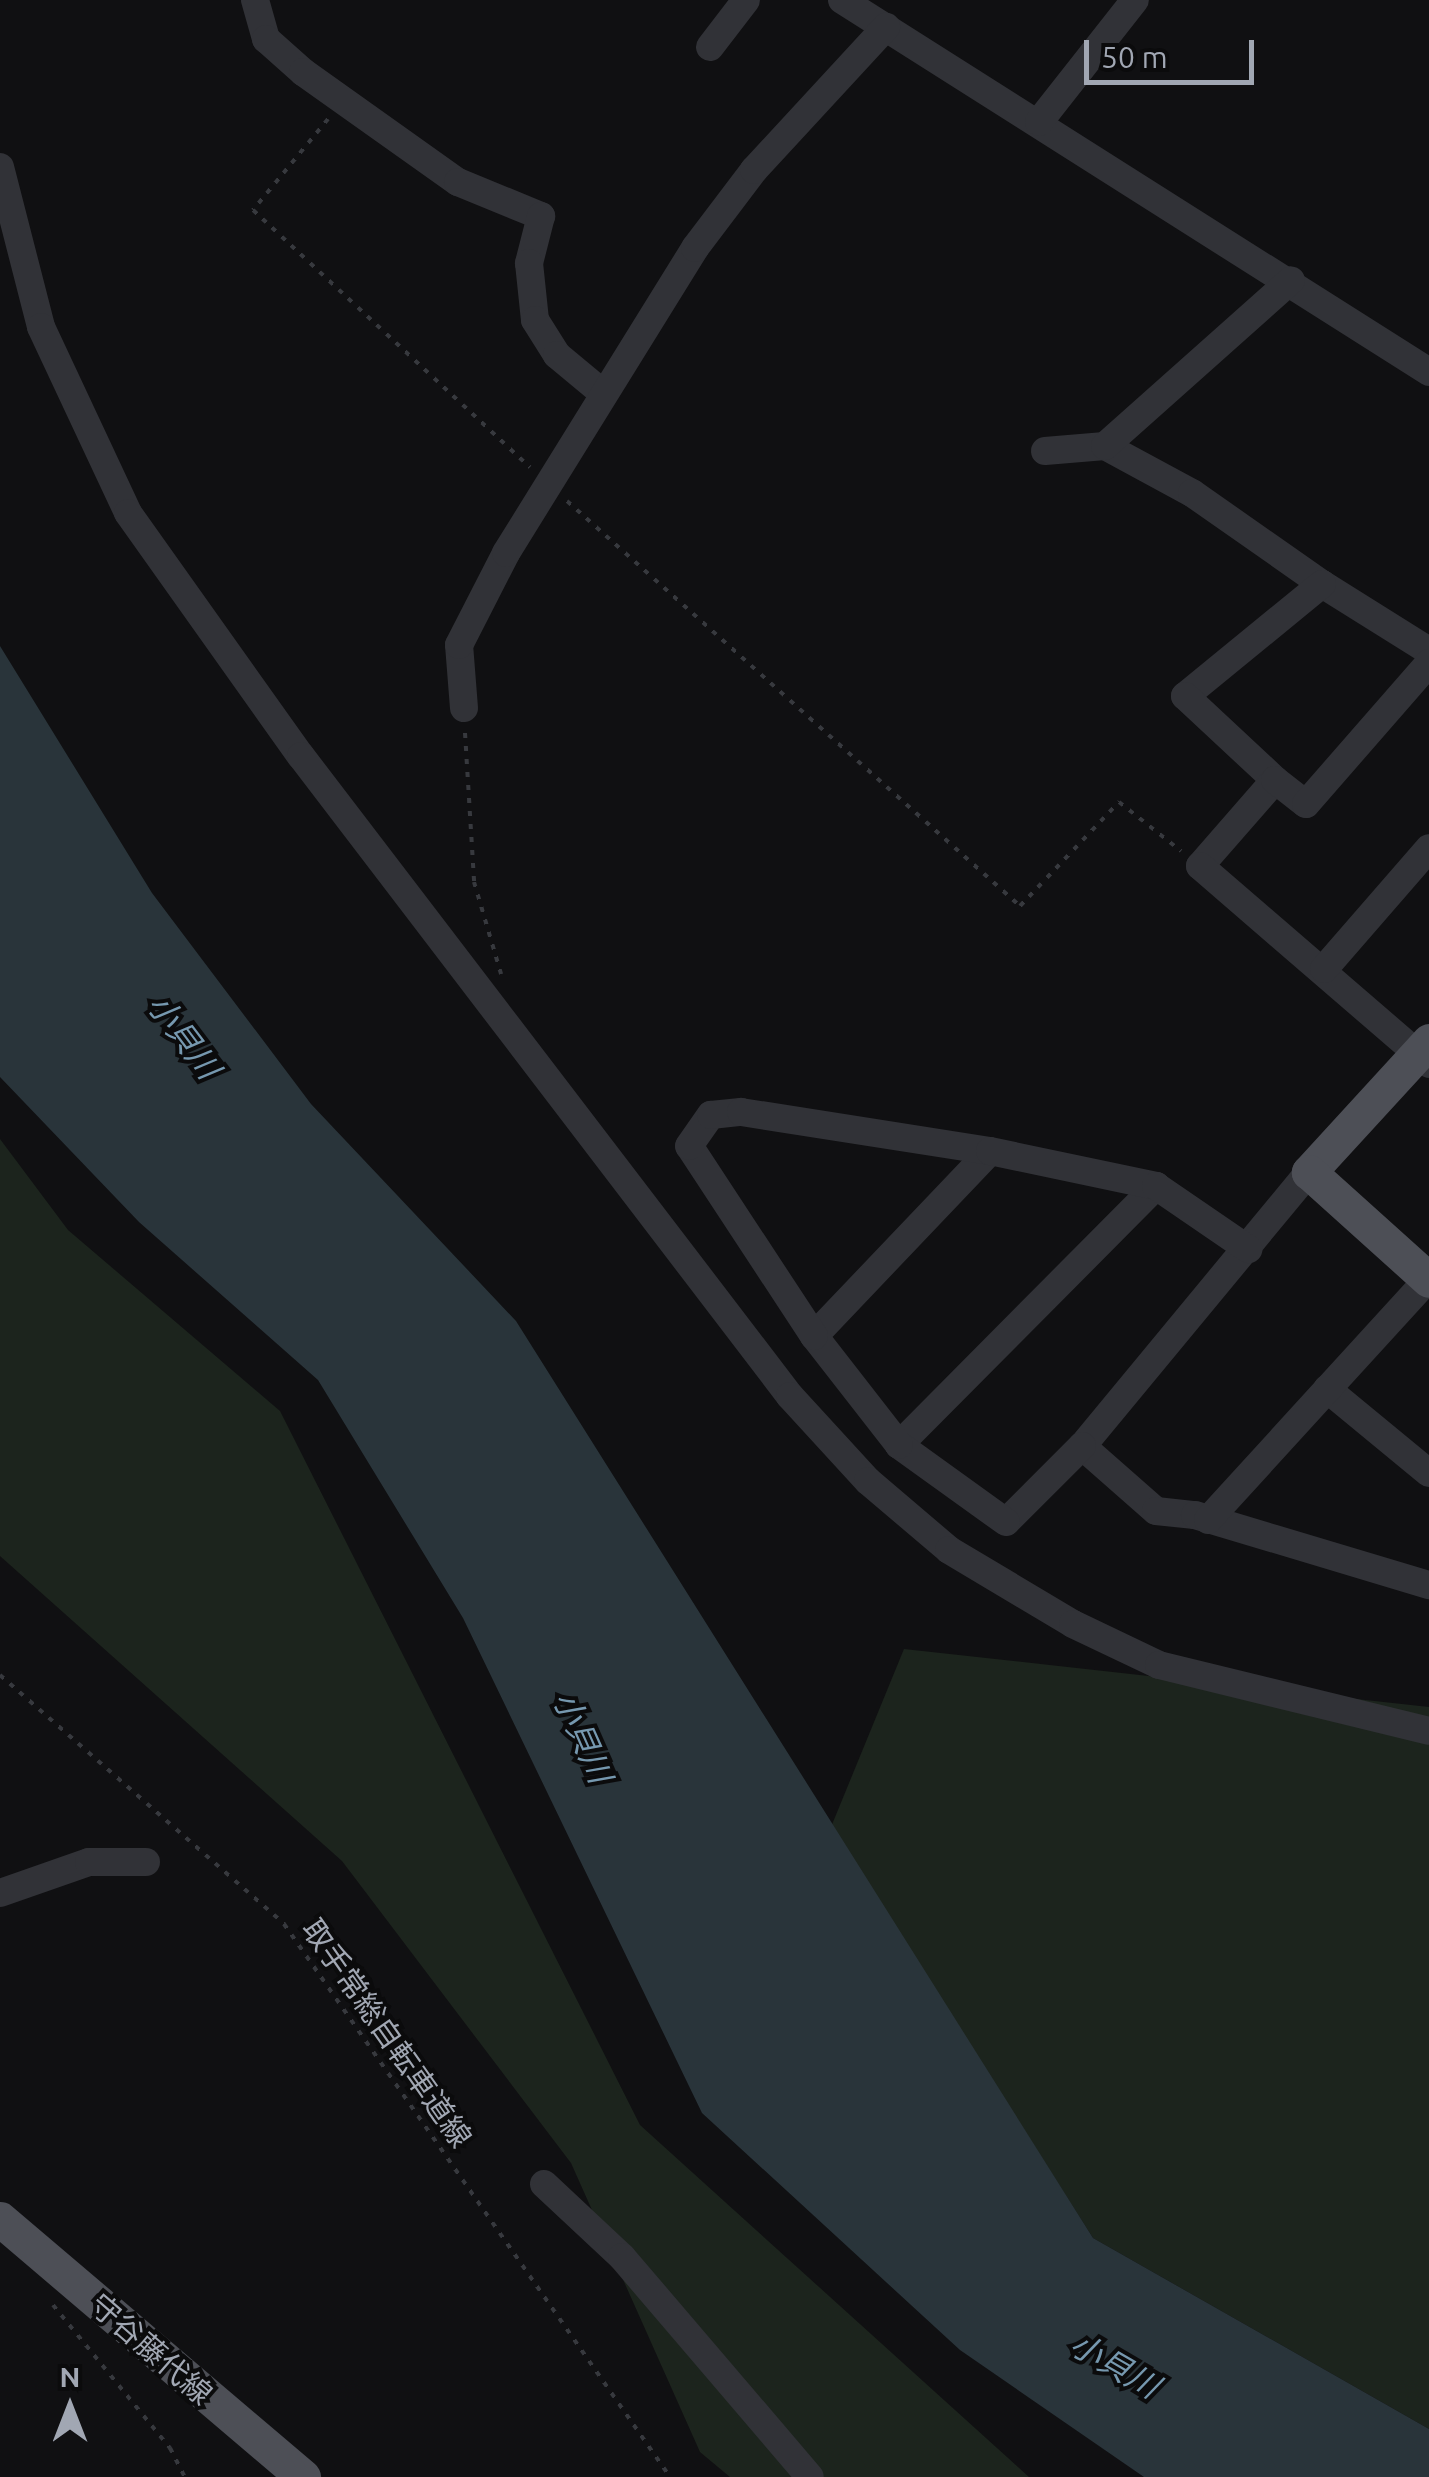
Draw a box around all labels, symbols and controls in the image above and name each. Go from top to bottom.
scale bar [1089,20,1259,82]
text: 50 m [1101,40,1168,74]
water label: 小貝川 [140,986,228,1086]
water label: 小貝川 [546,1685,620,1789]
street label: 取手常総自転車道線 [295,1912,479,2154]
street label: 守谷藤代線 [83,2286,219,2412]
water label: 小貝川 [1064,2324,1166,2406]
north arrow [20,2357,120,2457]
text: N [60,2361,80,2392]

